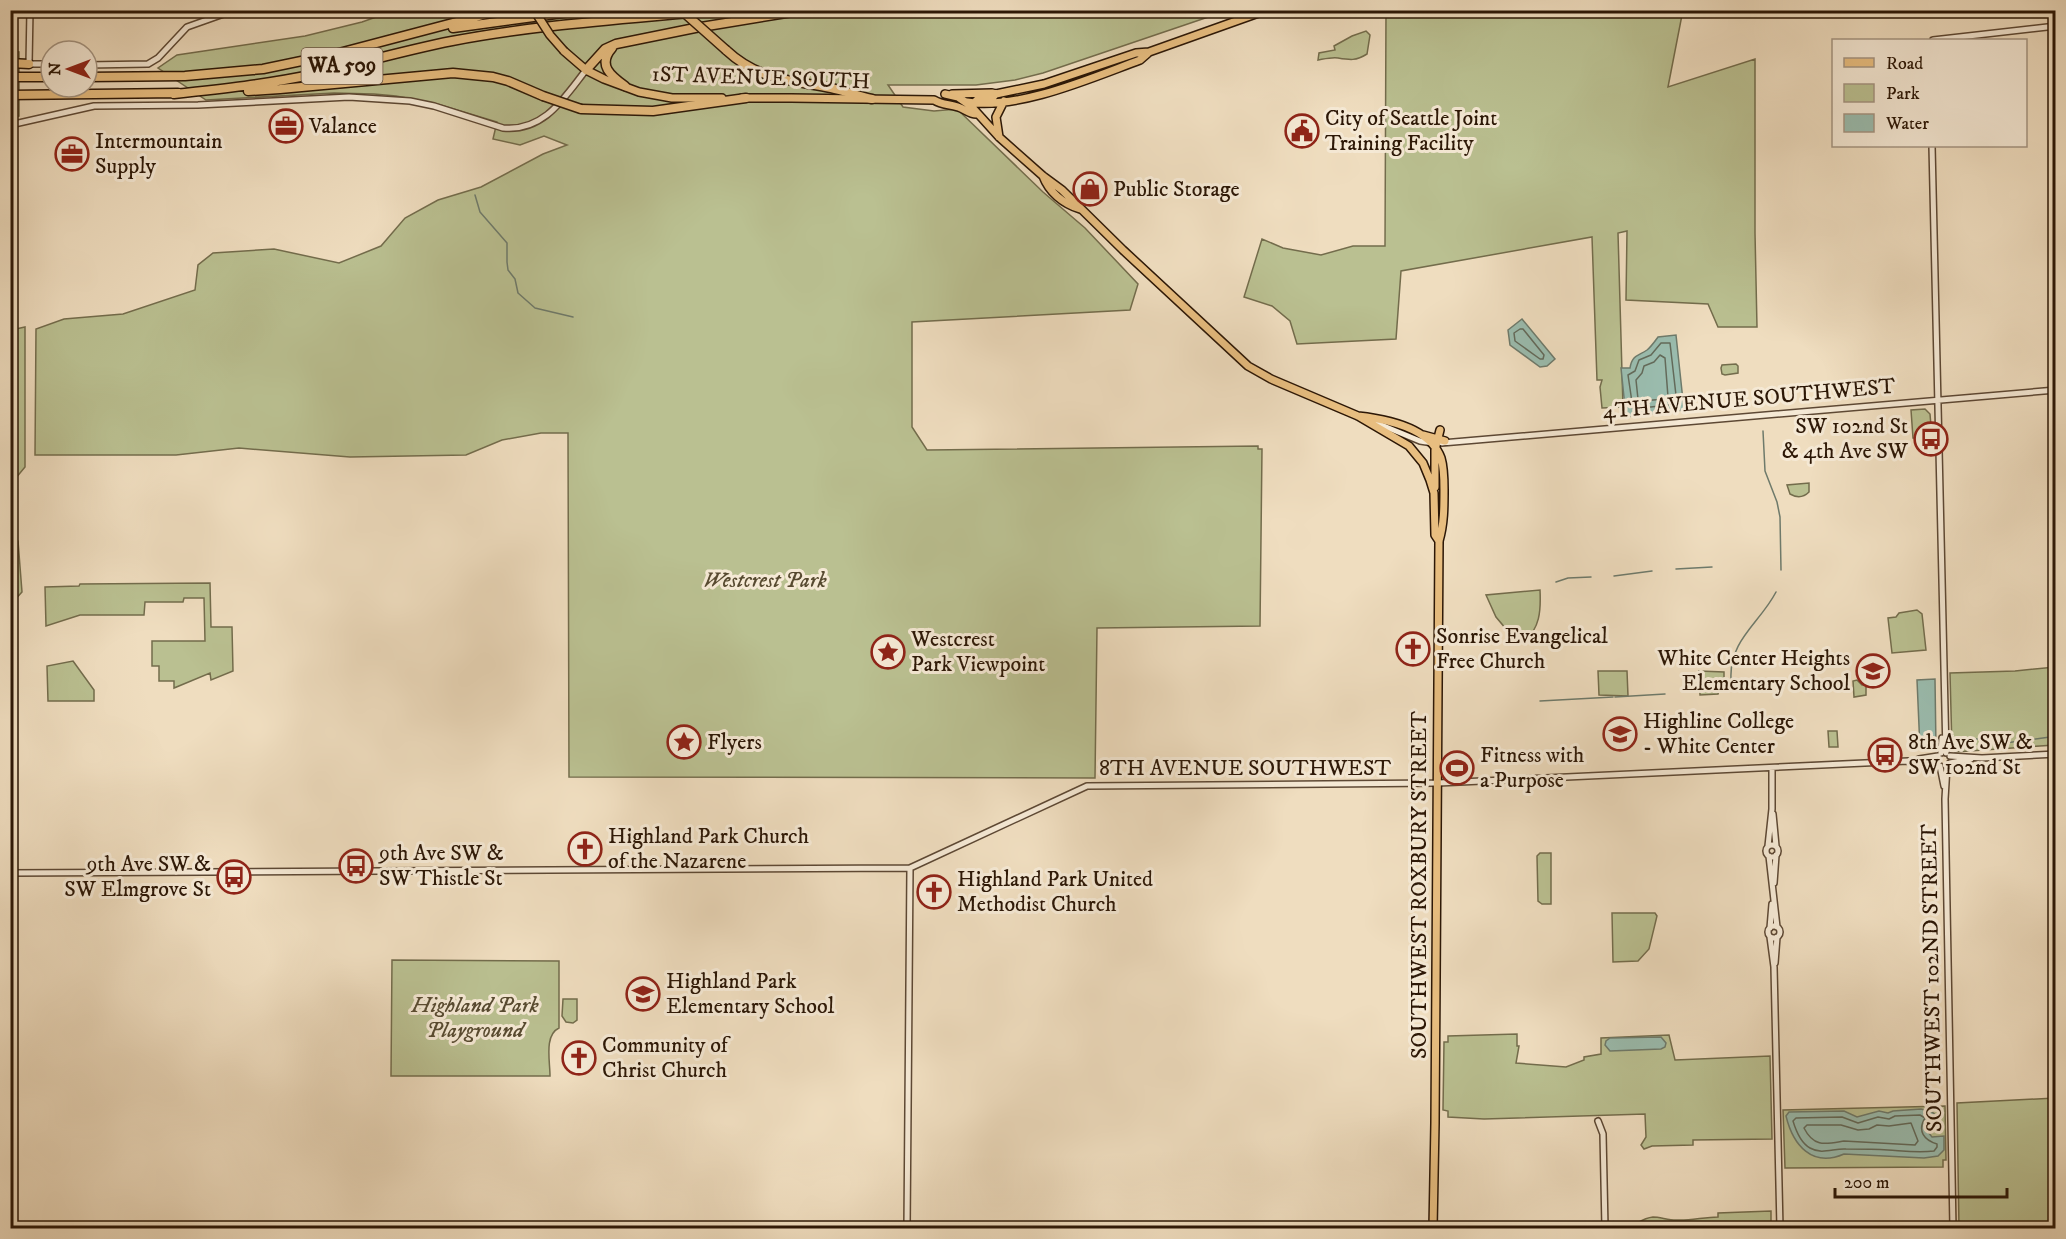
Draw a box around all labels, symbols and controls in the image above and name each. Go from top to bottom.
north arrow [39,39,99,99]
legend [1832,39,2027,147]
road number: WA 509 [302,48,382,84]
text: Road [1886,53,1923,75]
street label: 1ST AVENUE SOUTH [651,61,871,95]
text: N [45,62,65,76]
text: Park [1886,83,1920,105]
place label: City of Seattle Joint Training Facility [1325,105,1497,157]
office icon: Valance [268,108,304,144]
place label: Valance [308,113,377,140]
public building icon: City of Seattle Joint Training Facility [1284,113,1320,149]
text: Water [1885,113,1929,135]
place label: Intermountain Supply [95,128,223,180]
office icon: Intermountain Supply [54,136,90,172]
shop icon: Public Storage [1072,171,1108,207]
place label: Public Storage [1113,176,1240,203]
street label: 4TH AVENUE SOUTHWEST [1601,373,1897,425]
place label: SW 102nd St & 4th Ave SW [1782,413,1909,465]
bus stop icon: SW 102nd St & 4th Ave SW [1913,421,1949,457]
park label: Westcrest Park [703,567,828,594]
place label: Sonrise Evangelical Free Church [1436,623,1608,675]
place label: Westcrest Park Viewpoint [910,626,1045,678]
church icon: Sonrise Evangelical Free Church [1395,631,1431,667]
place icon: Westcrest Park Viewpoint [870,634,906,670]
place label: White Center Heights Elementary School [1657,645,1850,697]
school or university icon: White Center Heights Elementary School [1855,653,1891,689]
place label: Highline College - White Center [1643,708,1794,760]
street label: SOUTHWEST ROXBURY STREET [1406,711,1433,1059]
school or university icon: Highline College - White Center [1602,716,1638,752]
place icon: Flyers [666,724,702,760]
place label: Flyers [707,729,762,756]
place label: 8th Ave SW & SW 102nd St [1908,729,2033,781]
bus stop icon: 8th Ave SW & SW 102nd St [1867,737,1903,773]
place label: Fitness with a Purpose [1480,742,1585,794]
sports icon: Fitness with a Purpose [1439,750,1475,786]
street label: 8TH AVENUE SOUTHWEST [1099,755,1391,782]
place label: Highland Park Church of the Nazarene [608,823,810,875]
street label: SOUTHWEST 102ND STREET [1916,823,1948,1132]
church icon: Highland Park Church of the Nazarene [567,831,603,867]
place label: 9th Ave SW & SW Thistle St [378,840,504,892]
bus stop icon: 9th Ave SW & SW Thistle St [338,848,374,884]
place label: 9th Ave SW & SW Elmgrove St [64,851,211,903]
bus stop icon: 9th Ave SW & SW Elmgrove St [216,859,252,895]
place label: Highland Park United Methodist Church [957,866,1153,918]
church icon: Highland Park United Methodist Church [916,874,952,910]
place label: Highland Park Elementary School [666,968,835,1020]
school or university icon: Highland Park Elementary School [625,976,661,1012]
park label: Highland Park Playground [410,992,540,1044]
place label: Community of Christ Church [602,1032,732,1084]
church icon: Community of Christ Church [561,1040,597,1076]
scale bar [1835,1161,2008,1199]
text: 200 m [1844,1172,1890,1194]

